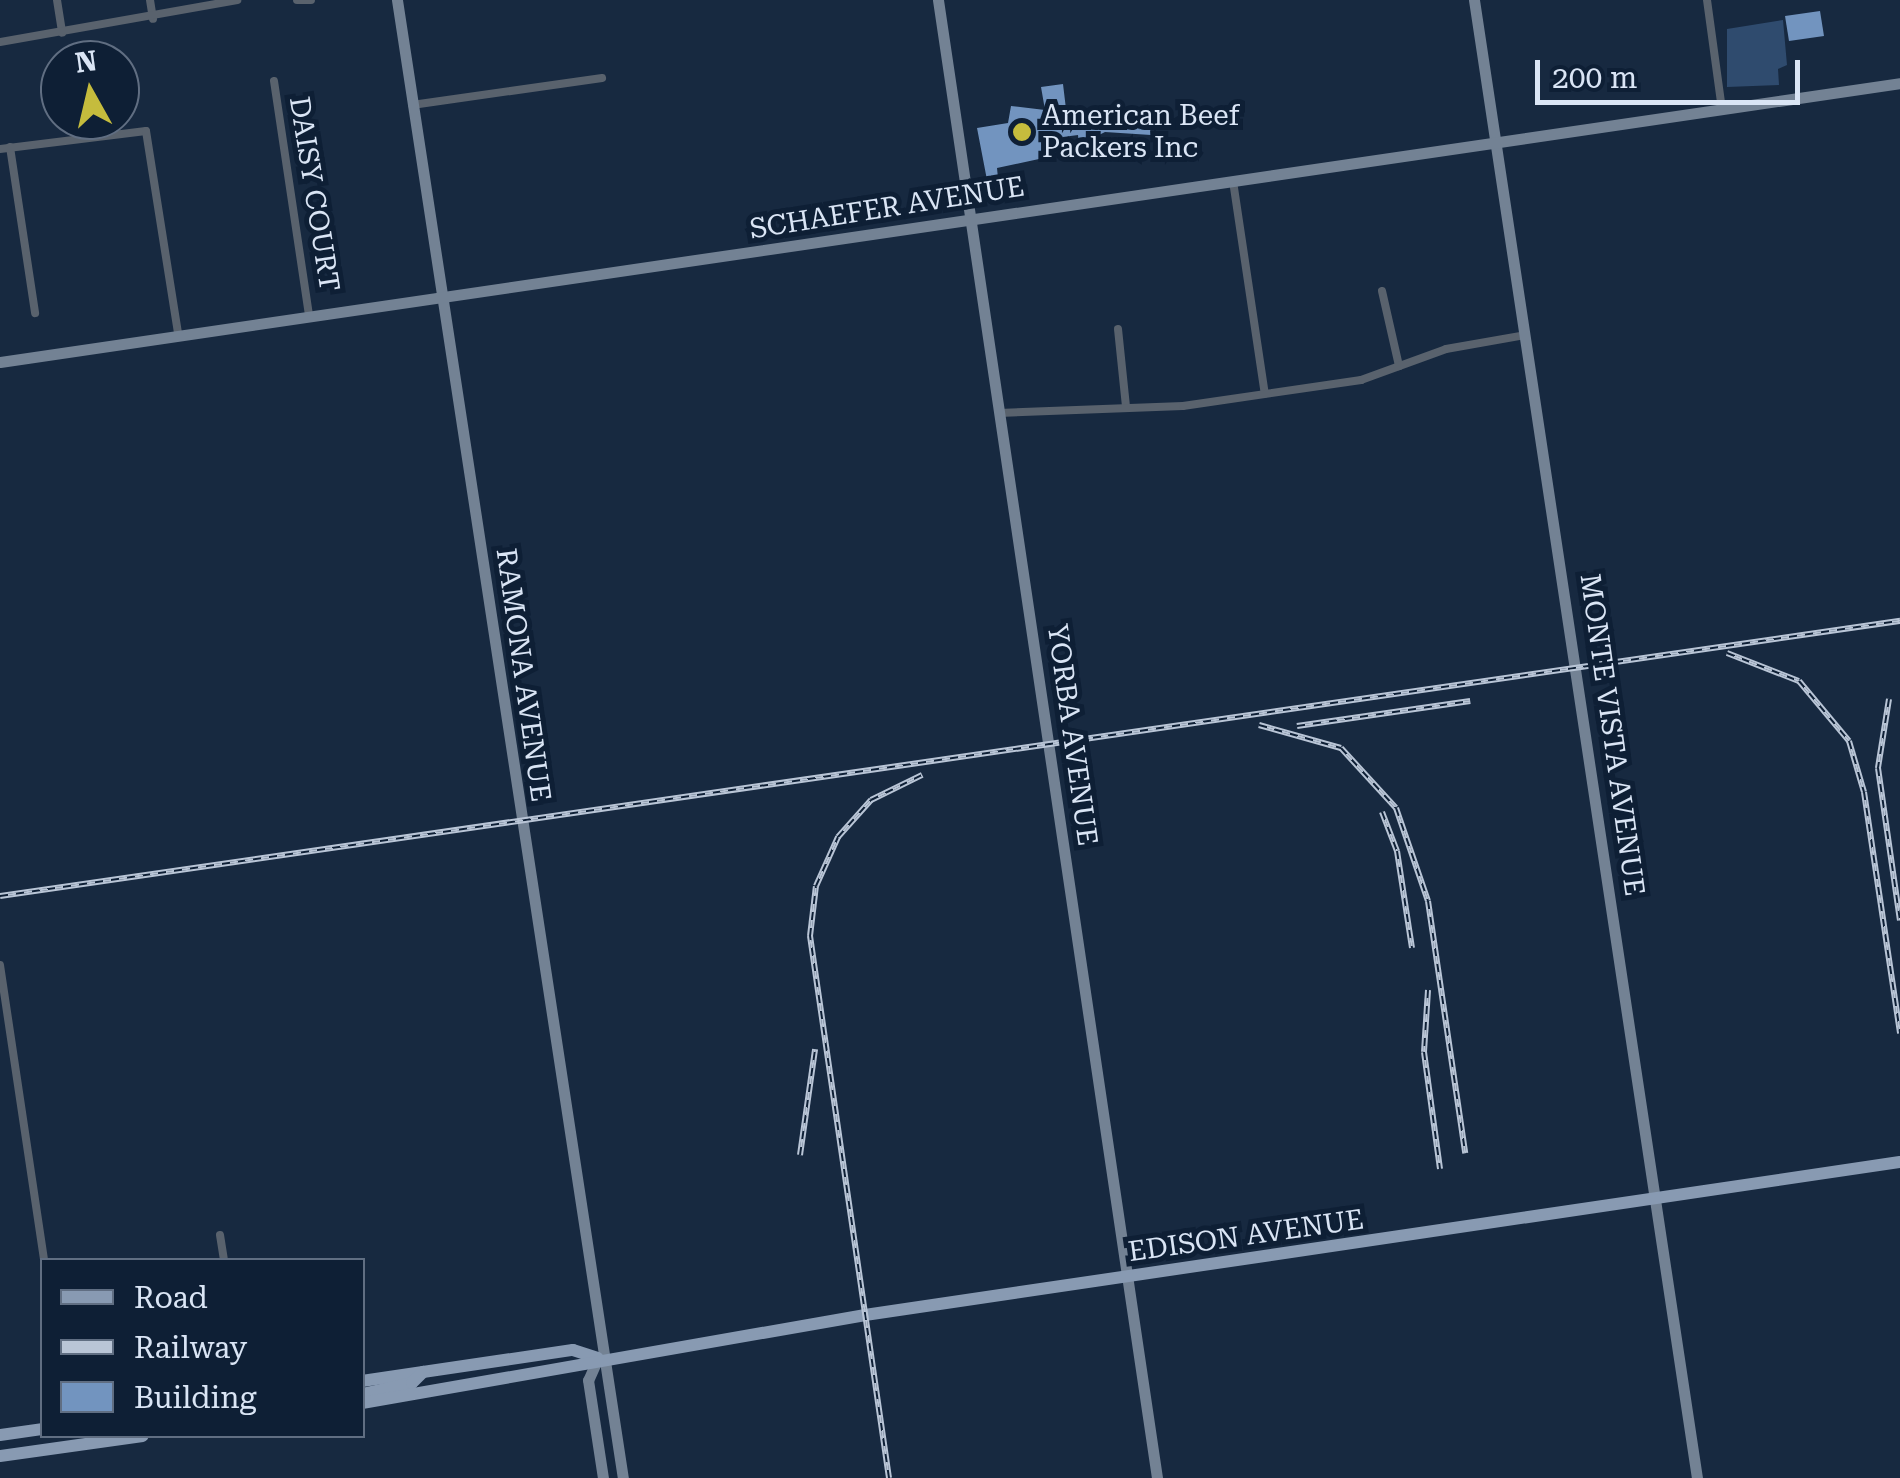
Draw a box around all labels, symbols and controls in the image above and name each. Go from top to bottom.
north arrow [40,40,140,140]
scale bar [1540,40,1805,102]
text: N [73,44,99,80]
text: 200 m [1552,60,1637,95]
street label: DAISY COURT [282,94,346,294]
place label: American Beef Packers Inc [1042,99,1239,165]
marker: American Beef Packers Inc [1011,121,1033,143]
street label: SCHAEFER AVENUE [747,170,1027,246]
street label: RAMONA AVENUE [489,546,557,804]
street label: MONTE VISTA AVENUE [1573,572,1651,898]
street label: YORBA AVENUE [1040,622,1104,848]
street label: EDISON AVENUE [1126,1203,1366,1269]
legend [40,1258,365,1438]
text: Road [134,1280,208,1315]
text: Railway [134,1330,247,1365]
text: Building [134,1380,257,1415]

